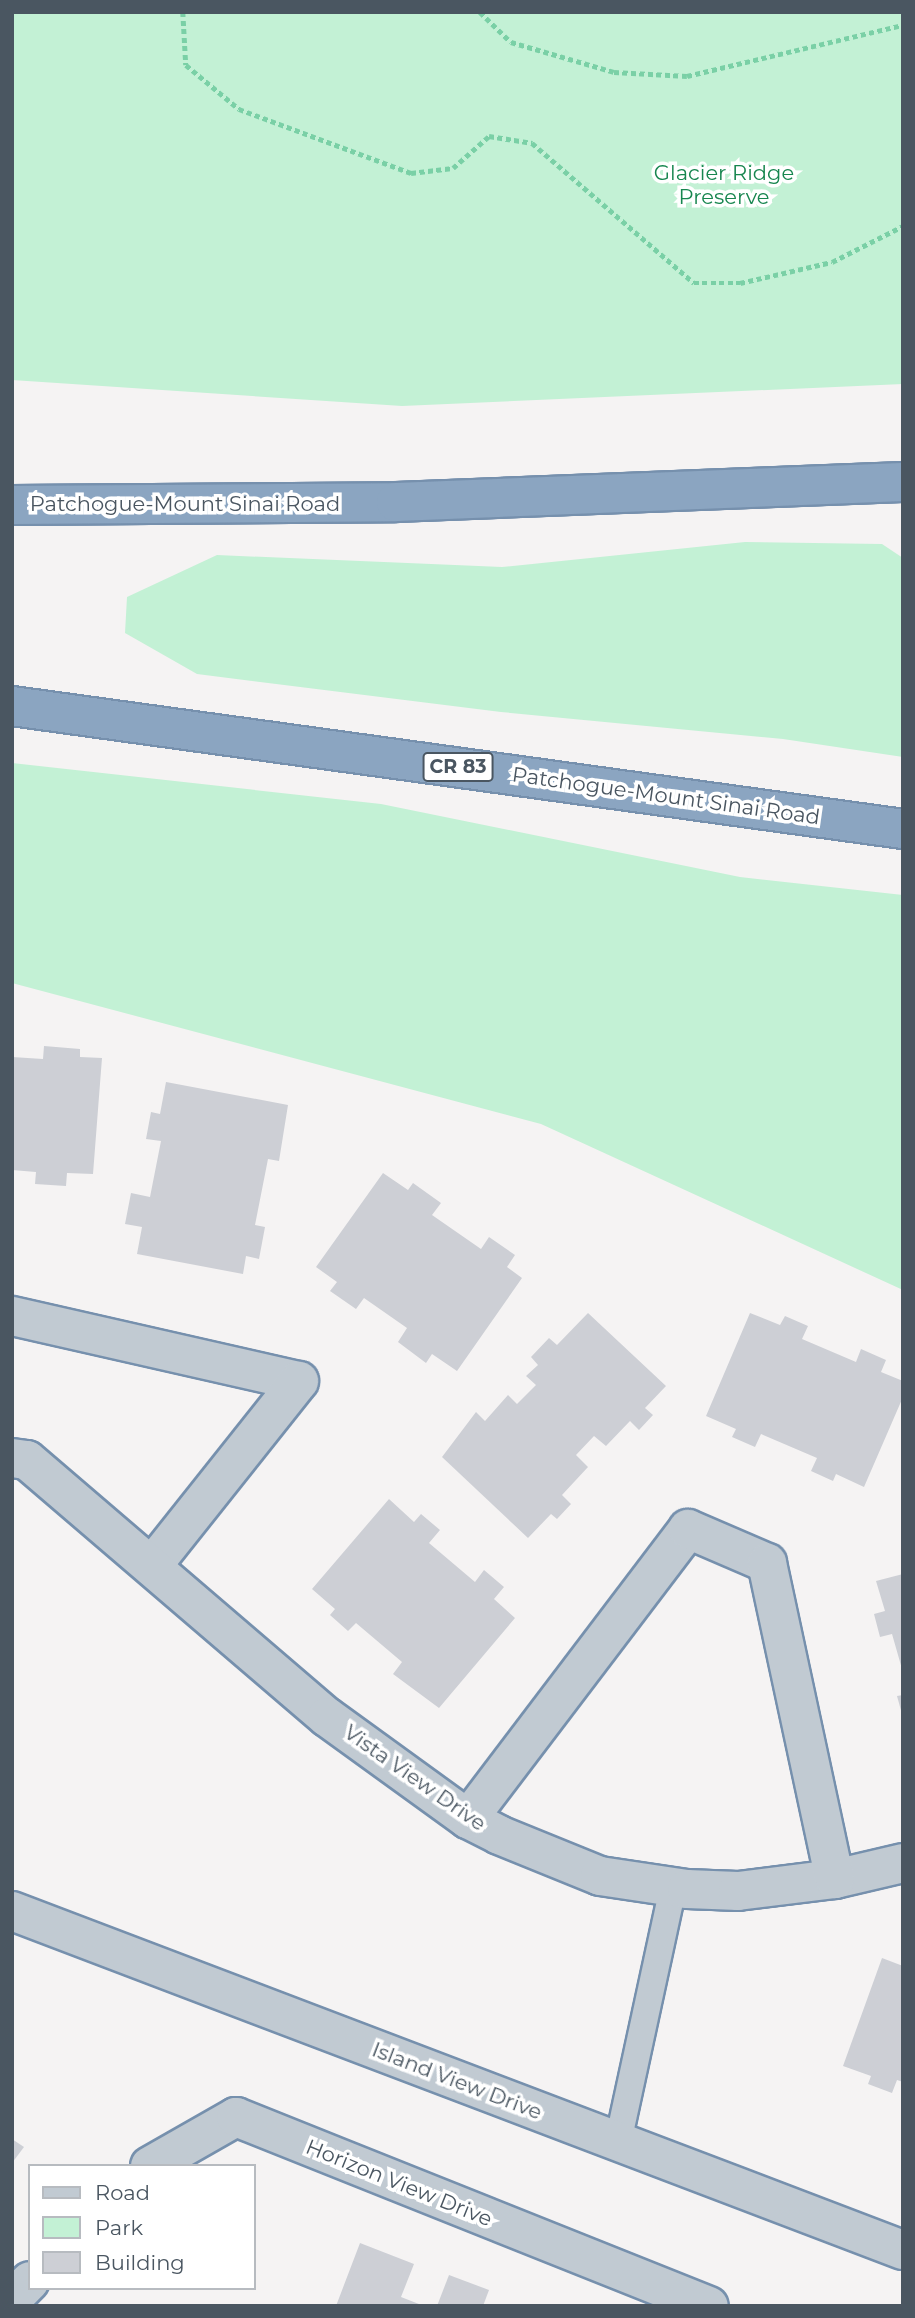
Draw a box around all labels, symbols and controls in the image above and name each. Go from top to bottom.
park label: Glacier Ridge Preserve [654,160,794,210]
street label: Patchogue-Mount Sinai Road [30,491,340,517]
road number: CR 83 [421,752,495,782]
street label: Patchogue-Mount Sinai Road [511,762,821,830]
street label: Vista View Drive [339,1720,491,1836]
street label: Island View Drive [368,2037,546,2125]
street label: Horizon View Drive [302,2134,496,2232]
legend [28,2164,256,2290]
text: Road [95,2180,150,2205]
text: Park [95,2215,143,2240]
text: Building [95,2250,185,2275]

